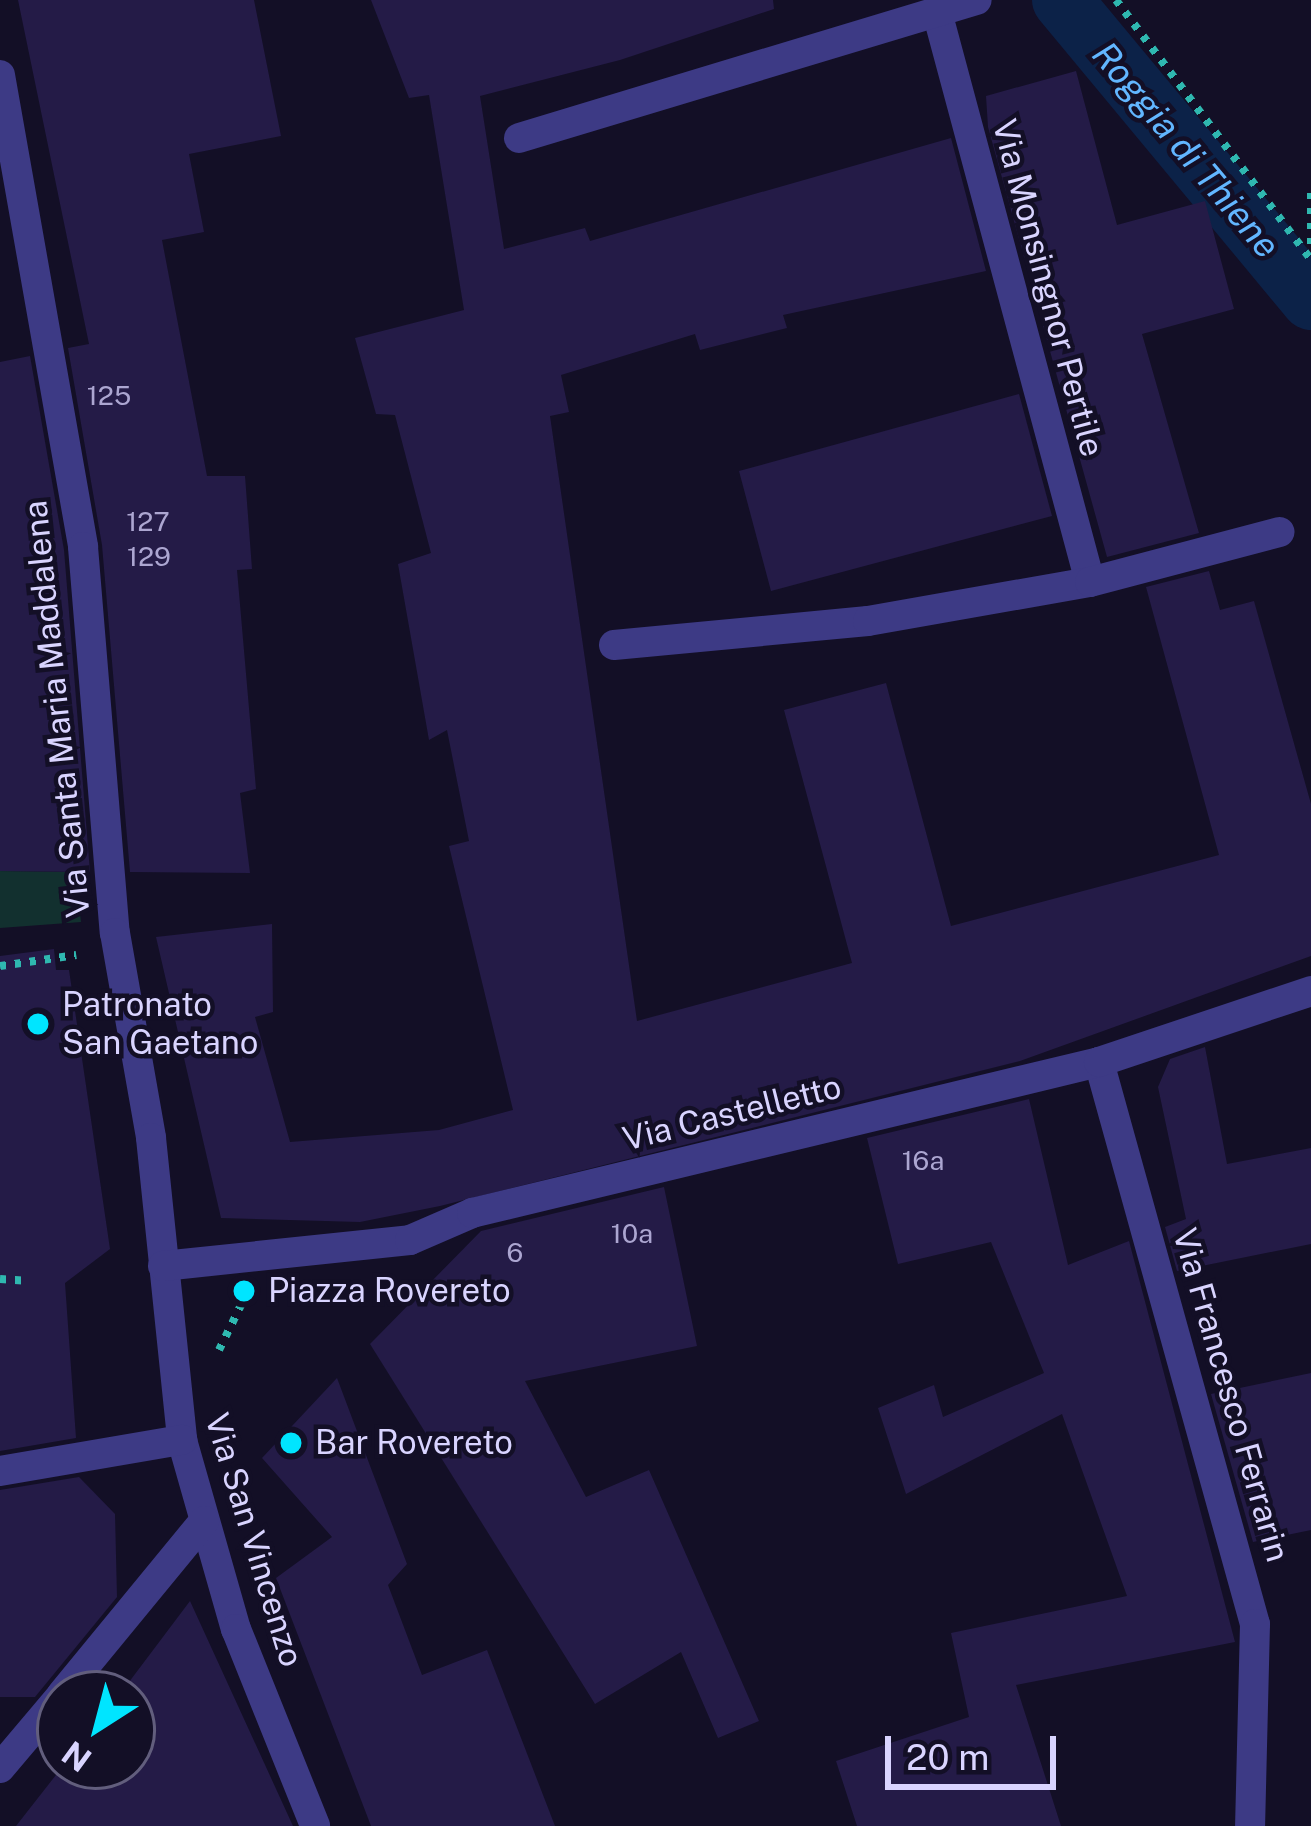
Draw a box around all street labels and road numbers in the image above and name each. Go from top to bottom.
street label: Via Monsingnor Pertile [984,115,1112,461]
street label: Via Santa Maria Maddalena [15,499,99,919]
street label: Via Castelletto [619,1067,845,1159]
street label: Via Francesco Ferrarin [1164,1224,1298,1566]
street label: Via San Vincenzo [197,1408,311,1672]

